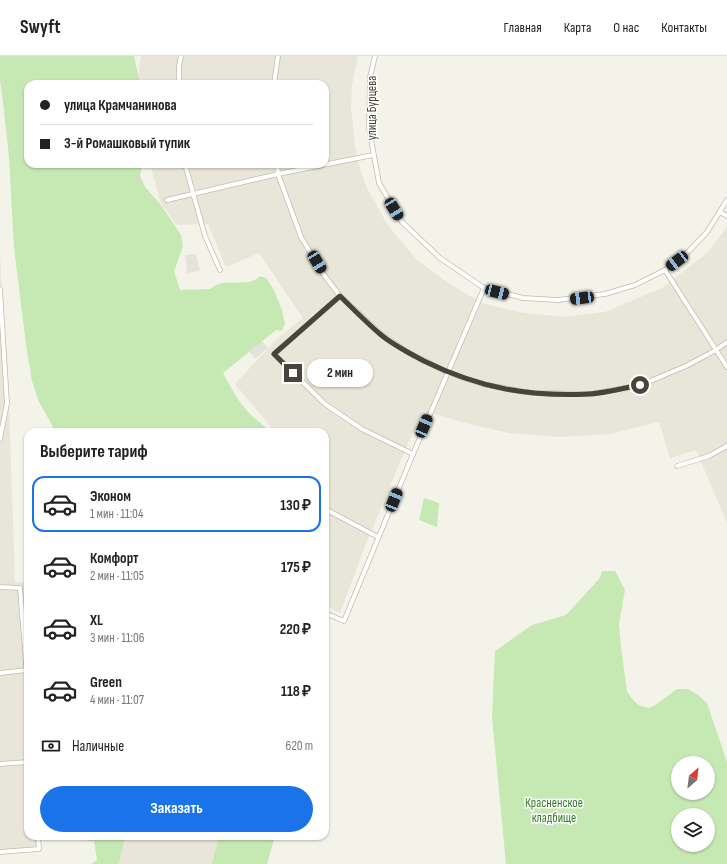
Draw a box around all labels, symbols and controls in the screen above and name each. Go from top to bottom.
text: Swyft [20,16,61,39]
text: Главная [504,19,542,36]
text: Карта [564,19,591,36]
text: О нас [613,19,639,36]
text: Контакты [661,19,707,36]
street label: улица Бурцева [364,76,380,140]
text: улица Крамчанинова [64,96,177,115]
text: 3-й Ромашковый тупик [64,134,190,153]
car [383,196,405,222]
car [306,249,328,275]
car [664,249,690,273]
car [484,283,510,301]
car [569,291,595,305]
callout: 2 мин [307,359,373,387]
route end [284,364,302,382]
text: 2 мин [327,365,353,381]
route start [631,376,649,394]
car [414,413,434,439]
text: Выберите тариф [40,441,148,462]
icon: car [42,486,78,522]
text: Эконом [90,487,131,506]
car [384,487,404,513]
text: 130 ₽ [280,496,311,515]
text: 1 мин · 11:04 [90,506,143,522]
icon: car [42,548,78,584]
text: Комфорт [90,549,139,568]
text: 175 ₽ [281,558,311,577]
text: 2 мин · 11:05 [90,568,144,584]
icon: car [42,610,78,646]
text: XL [90,611,103,630]
text: 220 ₽ [280,620,311,639]
text: 3 мин · 11:06 [90,630,144,646]
icon: car [42,672,78,708]
text: Green [90,673,122,692]
text: 118 ₽ [281,682,311,701]
text: 4 мин · 11:07 [90,692,144,708]
icon: cash [40,735,62,757]
text: Наличные [72,737,124,756]
text: 620 m [286,738,313,754]
north arrow [671,756,715,800]
map controls [671,756,715,852]
button: Заказать [40,786,313,832]
park label: Красненское кладбище [525,795,583,826]
button: layers [671,808,715,852]

